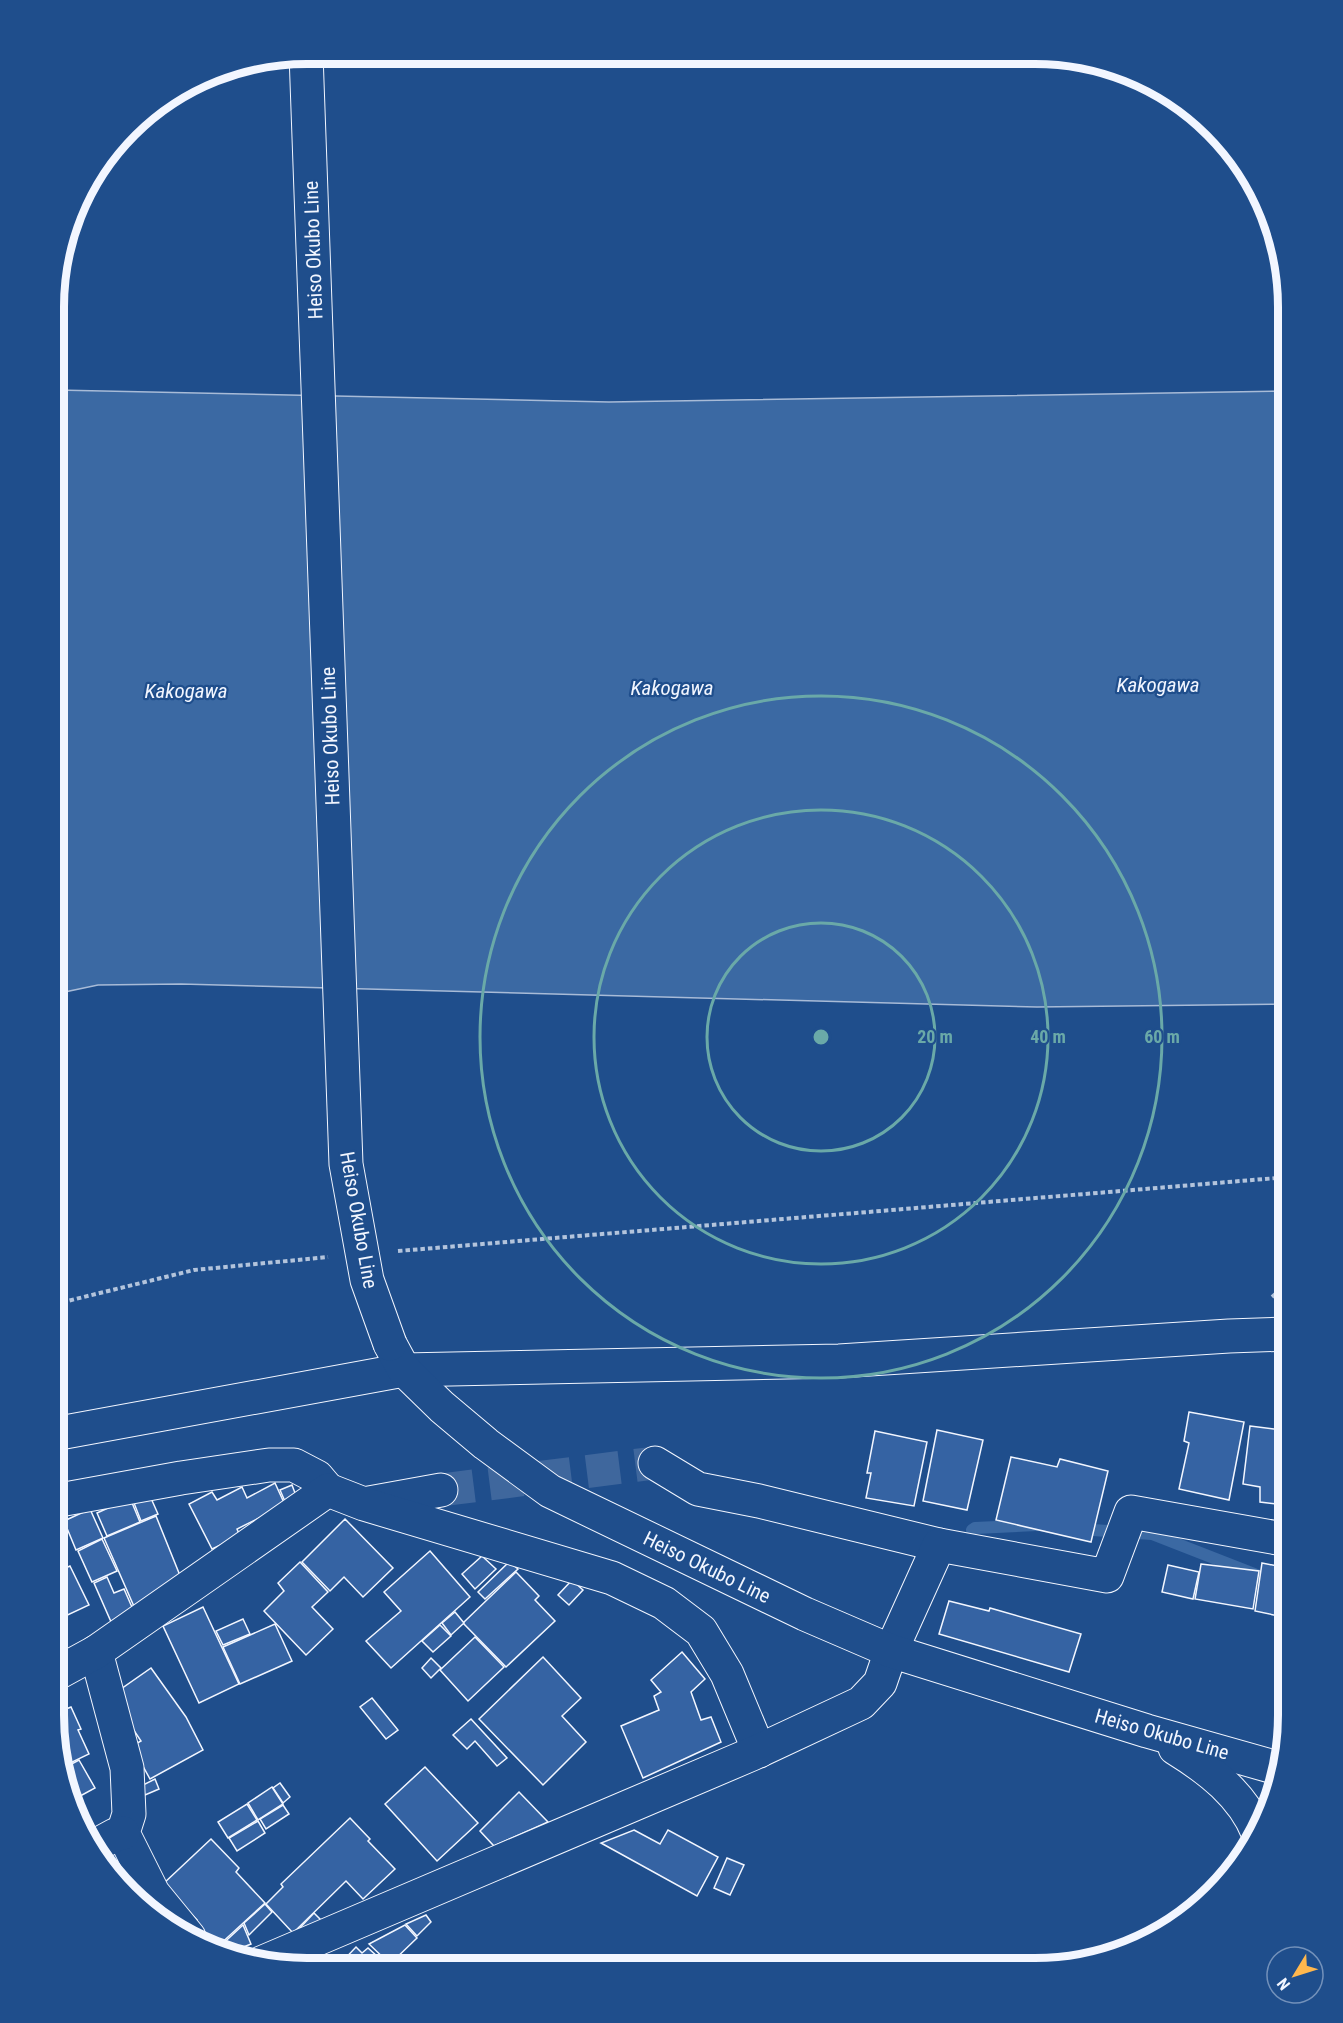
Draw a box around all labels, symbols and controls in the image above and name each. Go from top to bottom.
street label: Heiso Okubo Line [299,180,327,320]
street label: Heiso Okubo Line [316,666,344,806]
water label: Kakogawa [1116,673,1200,697]
water label: Kakogawa [630,676,714,700]
water label: Kakogawa [144,679,228,703]
text: 20 m [917,1026,953,1047]
text: 40 m [1030,1026,1066,1047]
text: 60 m [1144,1026,1180,1047]
centre of rings [811,1027,831,1047]
street label: Heiso Okubo Line [335,1150,383,1290]
street label: Heiso Okubo Line [640,1526,774,1608]
street label: Heiso Okubo Line [1092,1703,1232,1765]
north arrow [1265,1945,1325,2005]
text: N [1273,1974,1294,1994]

